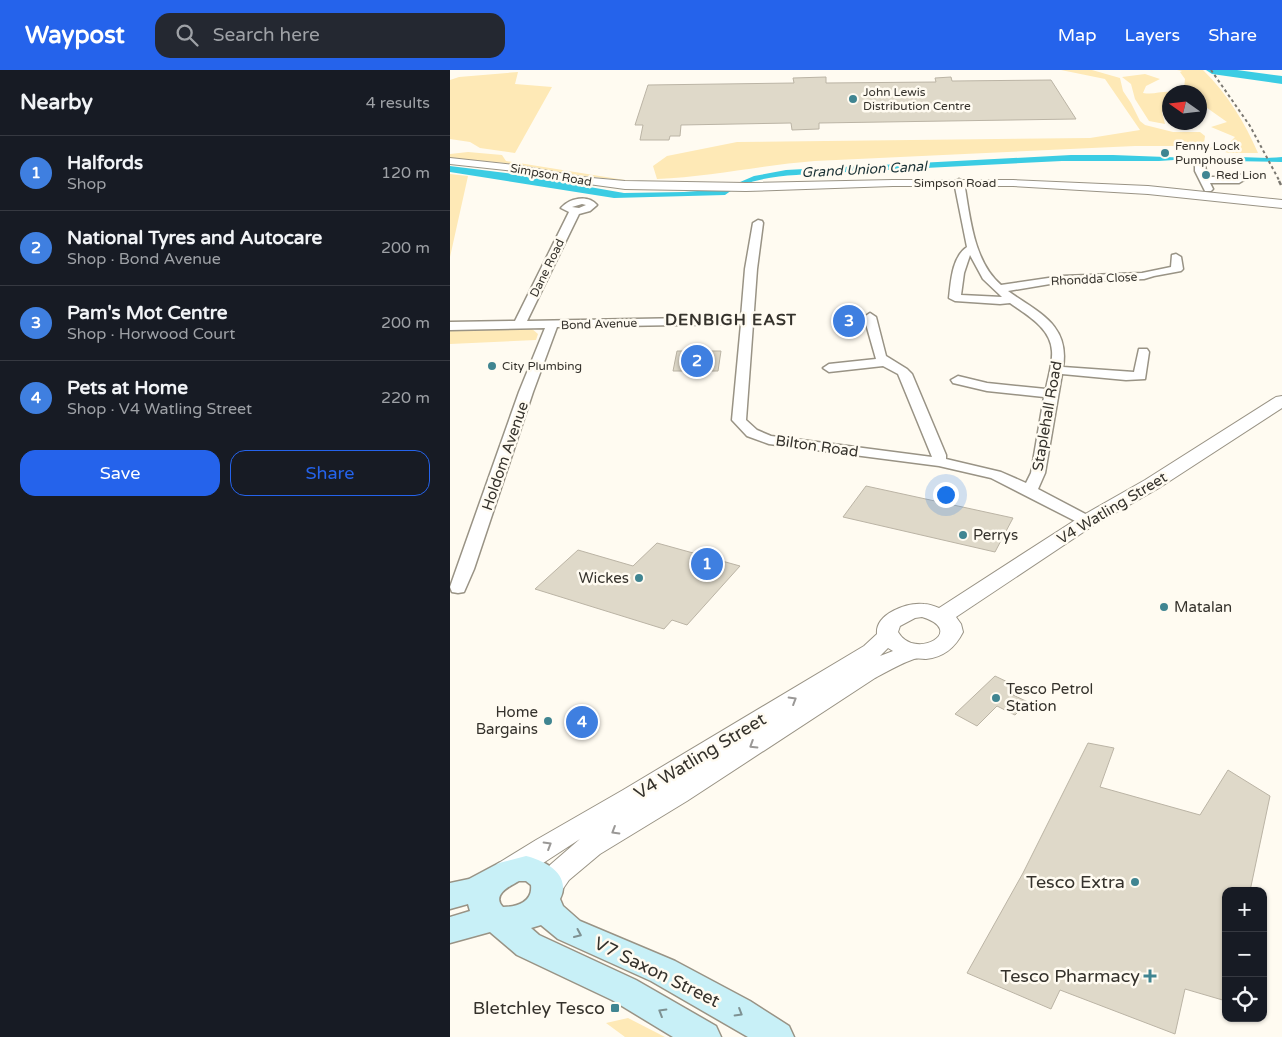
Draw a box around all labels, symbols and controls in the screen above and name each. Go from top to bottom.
search box [155,13,505,58]
text: Waypost [25,21,125,50]
icon: search [173,21,201,49]
text: Search here [213,24,320,46]
text: Map [1058,24,1097,46]
text: Layers [1125,24,1180,46]
text: Share [1208,24,1257,46]
place label: John Lewis Distribution Centre [863,85,971,113]
north arrow [1162,85,1207,130]
text: Nearby [20,90,93,115]
text: 4 results [366,93,430,113]
marker: John Lewis Distribution Centre [847,93,859,105]
place label: Fenny Lock Pumphouse [1175,139,1244,167]
marker: Fenny Lock Pumphouse [1159,147,1171,159]
text: Halfords [67,152,143,174]
water label: Grand Union Canal [801,158,929,181]
street label: Simpson Road [509,161,593,189]
text: 1 [31,163,41,183]
text: 120 m [381,163,430,183]
place label: Red Lion [1216,168,1267,182]
marker: Red Lion [1200,169,1212,181]
text: Shop [67,174,106,194]
street label: Simpson Road [914,176,996,190]
text: National Tyres and Autocare [67,227,322,249]
street label: Dane Road [527,237,567,299]
text: 2 [31,238,41,258]
text: 200 m [381,238,430,258]
text: Shop · Bond Avenue [67,249,221,269]
street label: Rhondda Close [1050,270,1138,288]
text: Pam's Mot Centre [67,302,227,324]
pin: 3 [833,302,865,340]
district label: DENBIGH EAST [665,310,797,330]
text: 3 [31,313,41,333]
text: 200 m [381,313,430,333]
street label: Bond Avenue [561,316,638,332]
text: Shop · Horwood Court [67,324,235,344]
pin: 2 [681,342,713,380]
place label: City Plumbing [502,359,582,373]
marker: City Plumbing [486,360,498,372]
street label: Staplehall Road [1028,360,1066,472]
text: Pets at Home [67,377,188,399]
text: 4 [31,388,41,408]
text: 220 m [381,388,430,408]
text: Shop · V4 Watling Street [67,399,252,419]
street label: Holdom Avenue [478,399,532,513]
street label: Bilton Road [775,431,859,461]
button: Save [20,450,220,496]
button: Share [230,450,430,496]
street label: V4 Watling Street [1054,468,1170,548]
your location [933,482,959,508]
place label: Perrys [973,526,1018,544]
marker: Perrys [957,529,969,541]
pin: 1 [691,545,723,583]
place label: Wickes [579,569,629,587]
marker: Wickes [633,572,645,584]
place label: Matalan [1174,598,1232,616]
marker: Matalan [1158,601,1170,613]
place label: Tesco Petrol Station [1006,680,1093,715]
marker: Tesco Petrol Station [990,692,1002,704]
one-way arrow [788,696,797,706]
place label: Home Bargains [476,703,538,738]
pin: 4 [566,703,598,741]
street label: V4 Watling Street [630,708,770,804]
marker: Home Bargains [542,715,554,727]
one-way arrow [749,739,759,748]
one-way arrow [612,825,621,835]
one-way arrow [543,842,552,852]
place label: Tesco Extra [1026,871,1125,893]
marker: Tesco Extra [1129,876,1141,888]
map controls [1222,887,1267,1022]
button: + [1222,887,1267,932]
one-way arrow [573,927,582,938]
street label: V7 Saxon Street [591,932,724,1012]
button: − [1222,932,1267,977]
place label: Tesco Pharmacy [1000,965,1140,987]
marker: Tesco Pharmacy [1144,970,1156,982]
button: locate [1222,977,1267,1022]
place label: Bletchley Tesco [473,997,605,1019]
marker: Bletchley Tesco [609,1002,621,1014]
one-way arrow [734,1007,743,1017]
one-way arrow [658,1009,667,1019]

